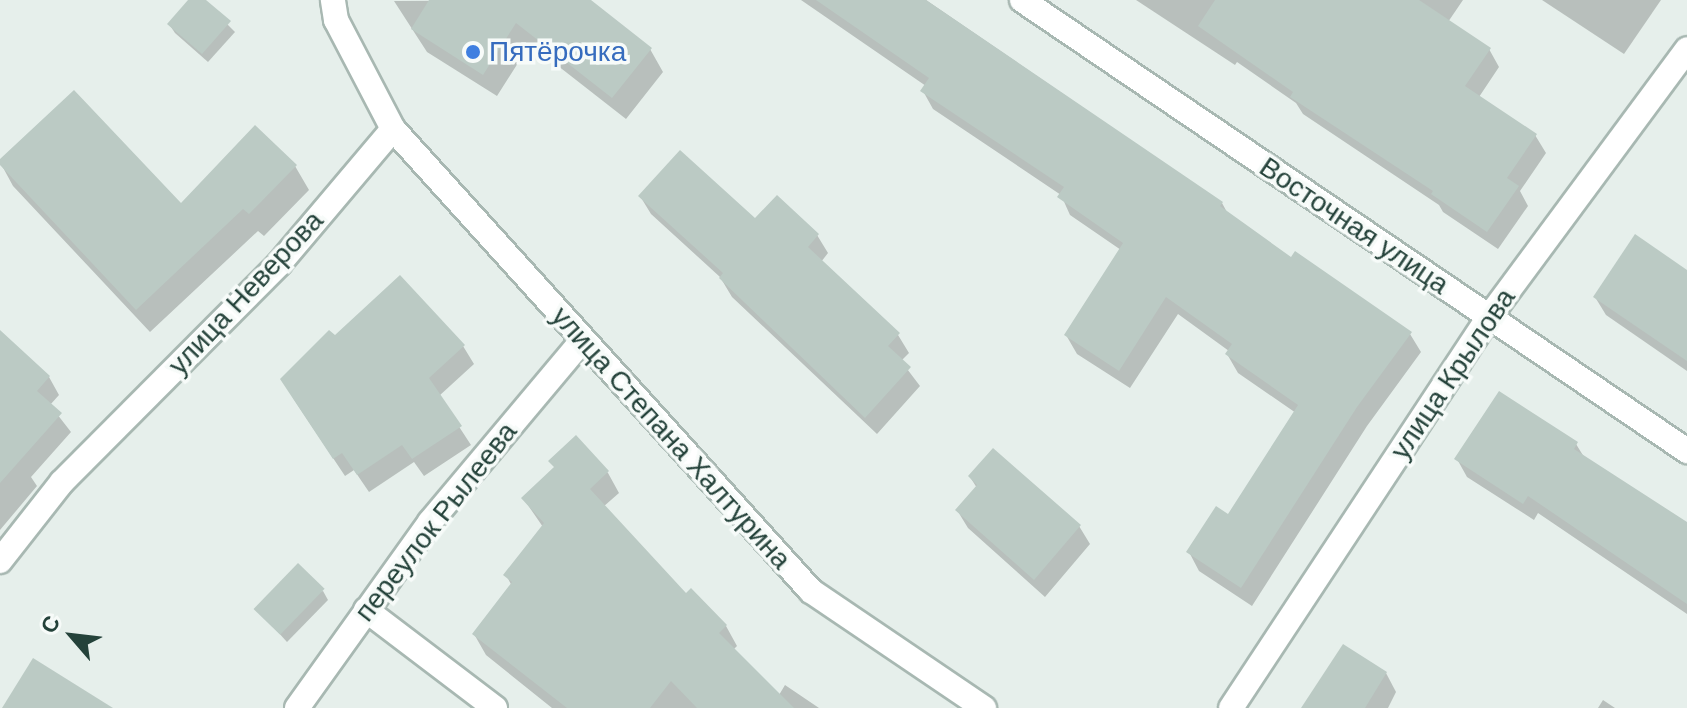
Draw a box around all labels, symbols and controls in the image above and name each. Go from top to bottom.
place label: Пятёрочка [489,35,626,69]
marker: Пятёрочка [464,43,482,61]
street label: Восточная улица [1253,150,1455,302]
street label: улица Неверова [162,204,330,382]
street label: улица Крылова [1383,282,1523,466]
street label: улица Степана Халтурина [544,300,798,576]
street label: переулок Рылеева [348,416,524,628]
north arrow [32,596,112,676]
text: С [34,611,67,638]

